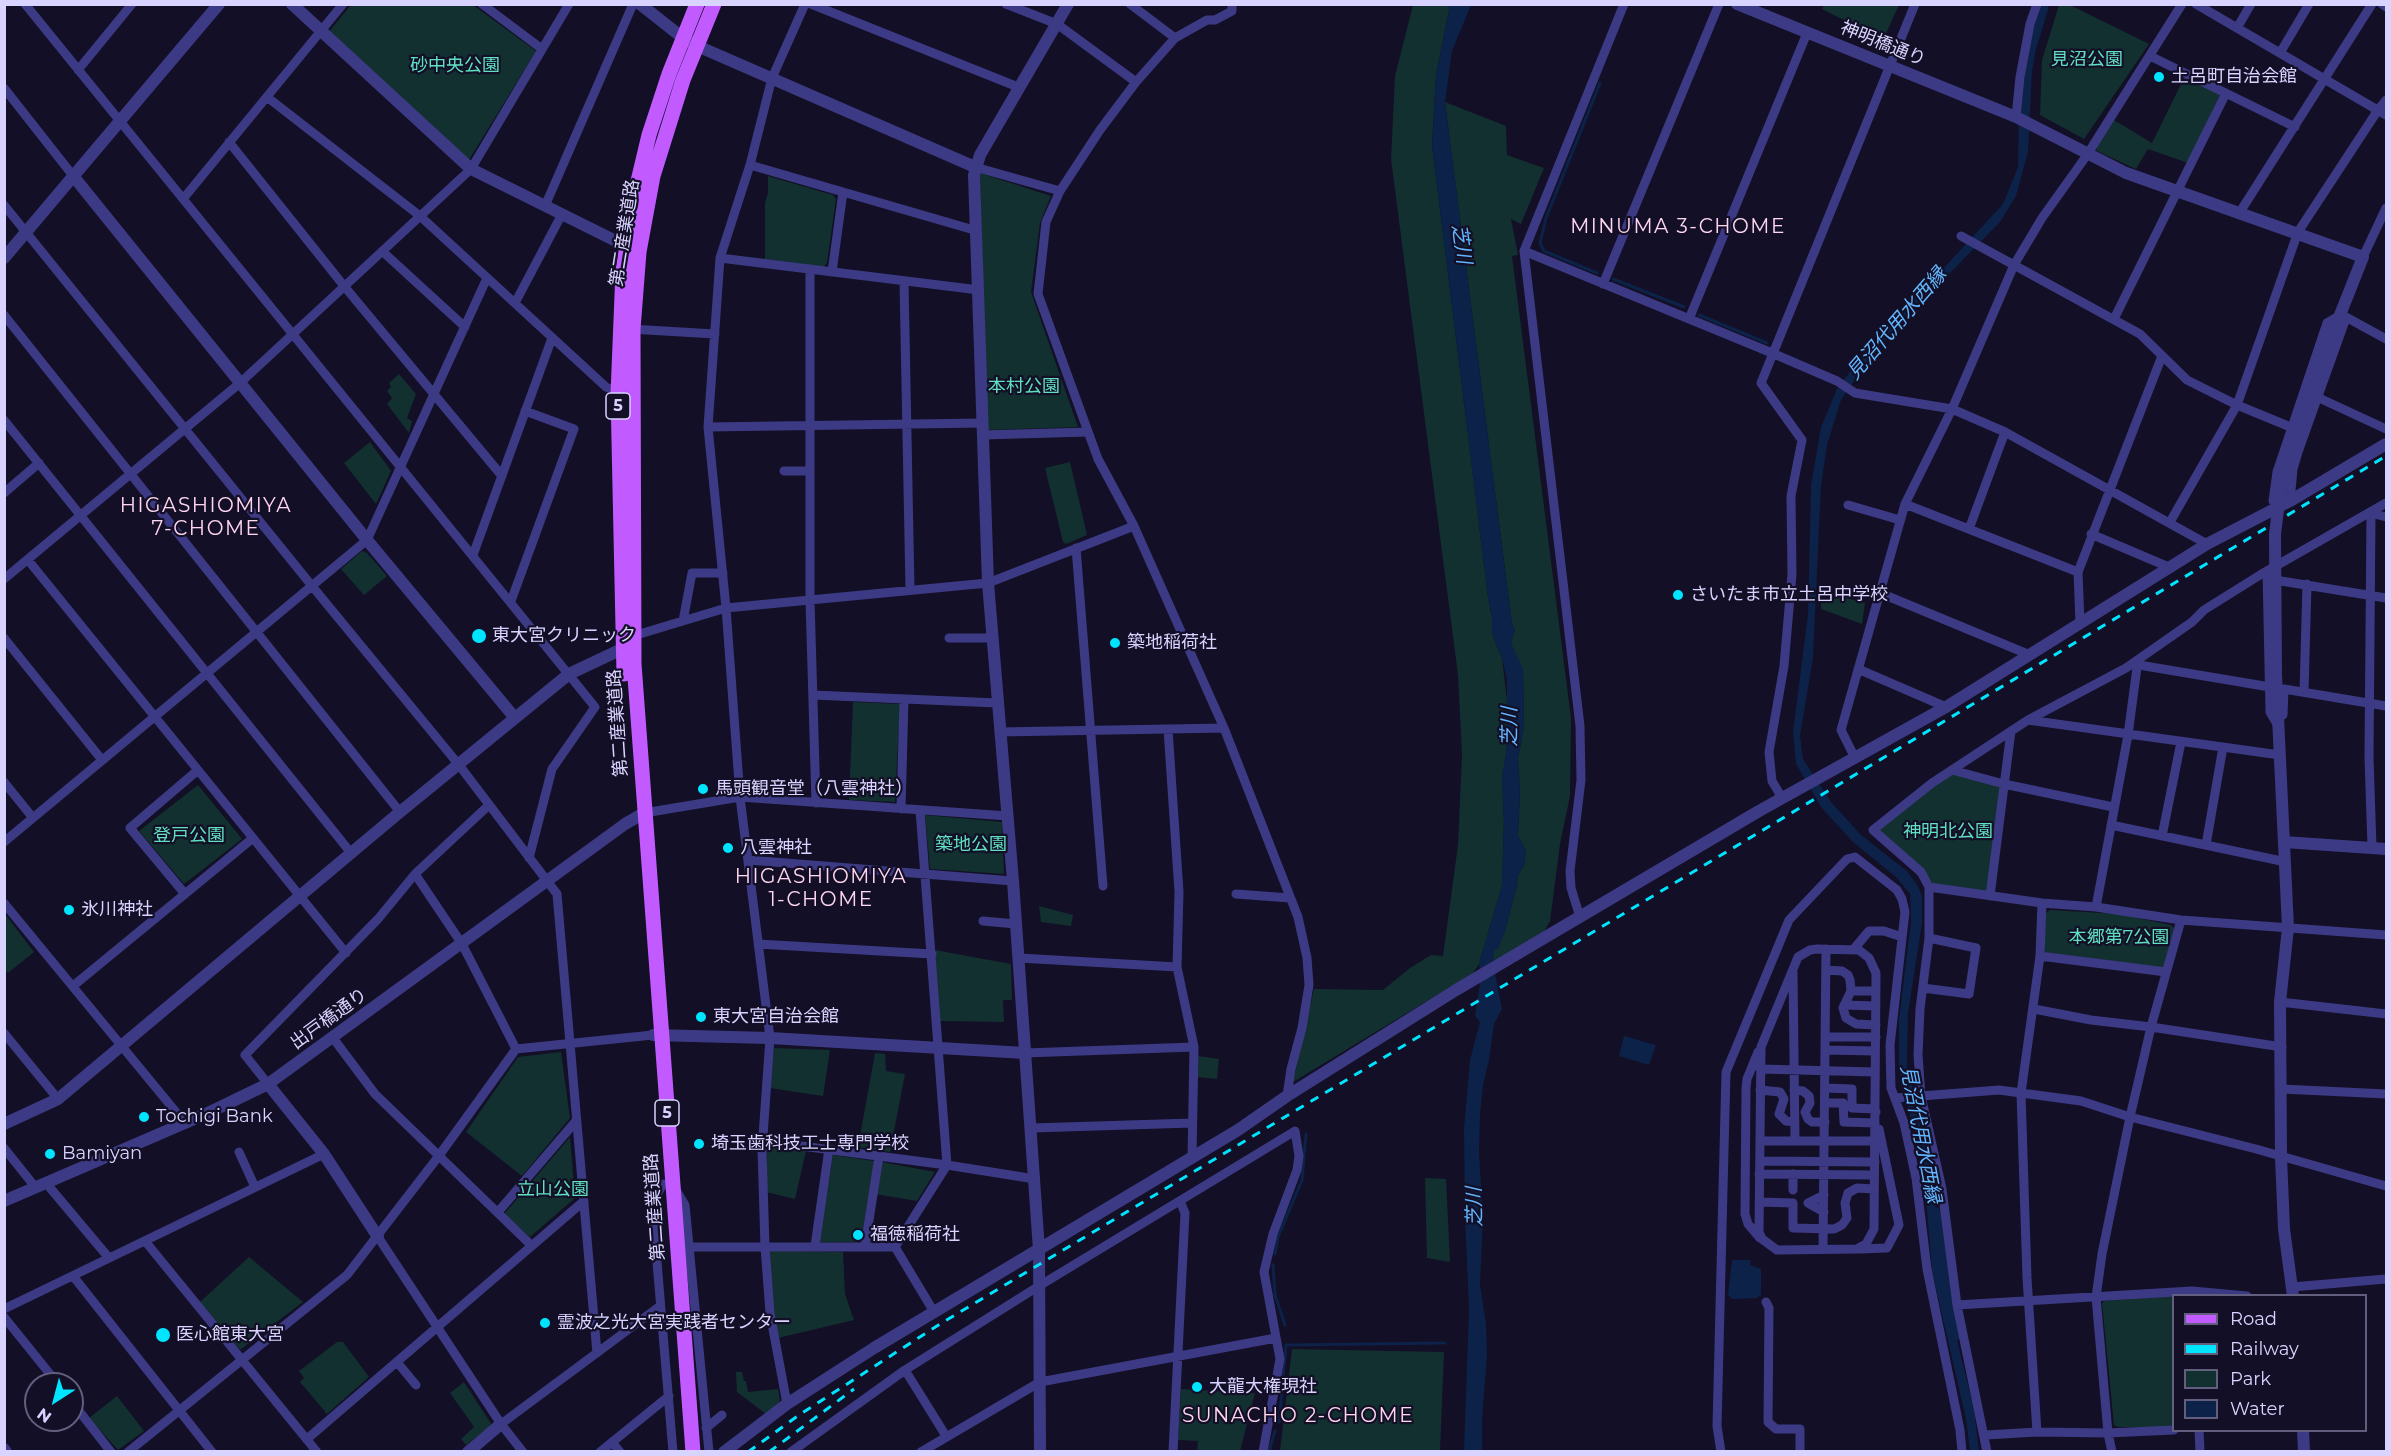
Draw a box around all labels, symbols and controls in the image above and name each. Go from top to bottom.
street label: 神明橋通り [1837,17,1929,71]
park label: 見沼公園 [2051,49,2123,71]
park label: 砂中央公園 [410,55,500,77]
place label: 土呂町自治会館 [2171,66,2297,88]
marker: 土呂町自治会館 [2152,70,2166,84]
street label: 第二産業道路 [606,178,644,288]
district label: MINUMA 3-CHOME [1570,215,1786,239]
water label: 芝川 [1446,223,1476,265]
water label: 見沼代用水西縁 [1842,263,1952,385]
park label: 本村公園 [988,376,1060,398]
road number: 5 [606,393,630,419]
district label: HIGASHIOMIYA 7-CHOME [120,494,292,541]
place label: さいたま市立土呂中学校 [1690,584,1888,606]
marker: さいたま市立土呂中学校 [1671,588,1685,602]
place label: 東大宮クリニック [492,625,636,647]
marker: 東大宮クリニック [470,627,488,645]
place label: 築地稲荷社 [1127,632,1217,654]
marker: 築地稲荷社 [1108,636,1122,650]
street label: 第二産業道路 [603,668,633,778]
water label: 芝川 [1498,707,1522,747]
place label: 馬頭観音堂（八雲神社） [715,778,913,800]
marker: 馬頭観音堂（八雲神社） [696,782,710,796]
park label: 神明北公園 [1903,821,1993,843]
park label: 登戸公園 [153,825,225,847]
park label: 築地公園 [935,834,1007,856]
place label: 八雲神社 [740,837,812,859]
marker: 八雲神社 [721,841,735,855]
district label: HIGASHIOMIYA 1-CHOME [735,865,907,912]
place label: 氷川神社 [81,899,153,921]
marker: 氷川神社 [62,903,76,917]
park label: 本郷第7公園 [2069,927,2169,949]
street label: 出戸橋通り [286,984,372,1054]
place label: 東大宮自治会館 [713,1006,839,1028]
marker: 東大宮自治会館 [694,1010,708,1024]
water label: 見沼代用水西縁 [1895,1063,1945,1205]
road number: 5 [655,1100,679,1126]
place label: Tochigi Bank [156,1106,273,1128]
marker: Tochigi Bank [137,1110,151,1124]
place label: 埼玉歯科技工士専門学校 [711,1133,909,1155]
marker: 埼玉歯科技工士専門学校 [692,1137,706,1151]
place label: Bamiyan [62,1143,142,1165]
marker: Bamiyan [43,1147,57,1161]
street label: 第二産業道路 [640,1152,670,1262]
park label: 立山公園 [517,1179,589,1201]
water label: 芝川 [1463,1187,1487,1227]
place label: 福徳稲荷社 [870,1224,960,1246]
marker: 福徳稲荷社 [851,1228,865,1242]
legend [2172,1294,2367,1432]
text: Road [2230,1308,2277,1330]
place label: 霊波之光大宮実践者センター [557,1312,791,1334]
marker: 霊波之光大宮実践者センター [538,1316,552,1330]
place label: 医心館東大宮 [176,1324,284,1346]
marker: 医心館東大宮 [154,1326,172,1344]
text: Railway [2230,1338,2299,1360]
text: Park [2230,1368,2271,1390]
north arrow [24,1372,84,1432]
place label: 大龍大権現社 [1209,1376,1317,1398]
marker: 大龍大権現社 [1190,1380,1204,1394]
text: Water [2230,1398,2285,1420]
text: N [33,1404,55,1427]
district label: SUNACHO 2-CHOME [1182,1404,1414,1428]

